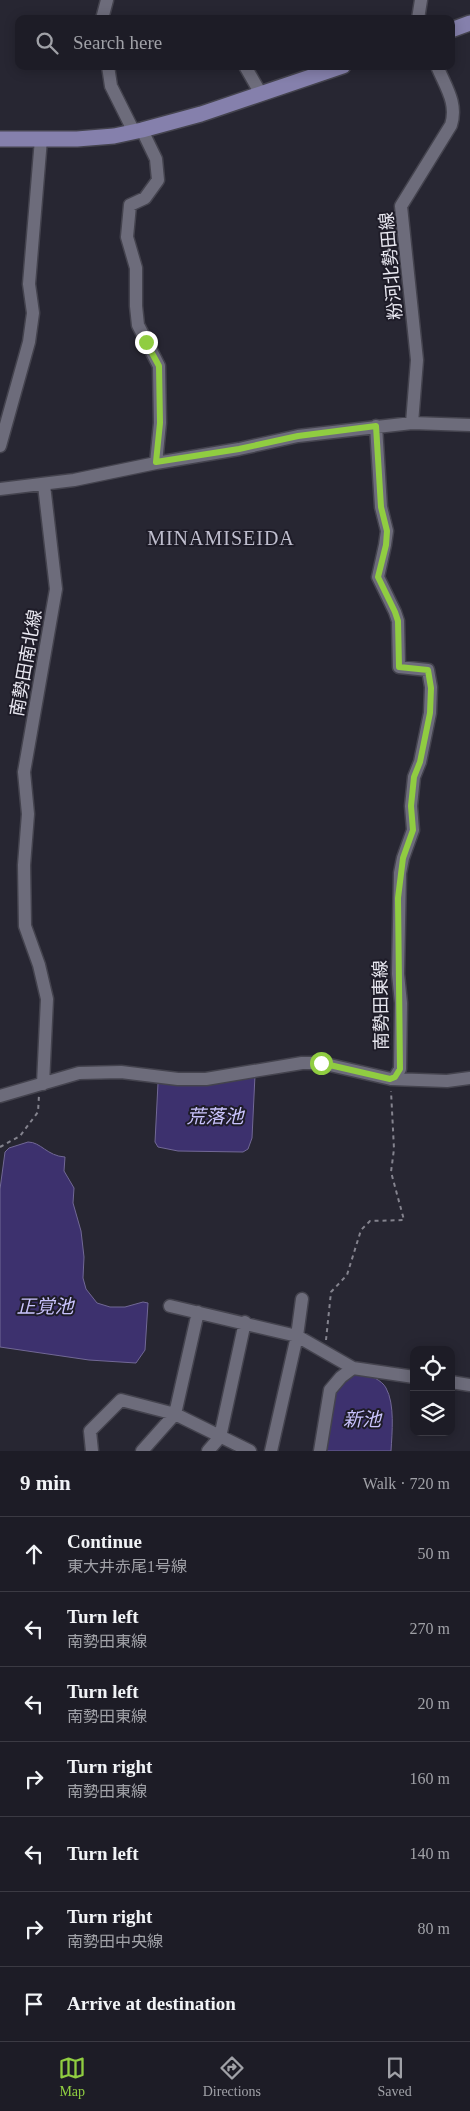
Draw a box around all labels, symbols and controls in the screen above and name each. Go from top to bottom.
search box [15,15,455,70]
icon: search [33,29,61,57]
text: Search here [73,32,162,53]
street label: 粉河北勢田線 [376,211,406,321]
route end [135,331,158,354]
district label: MINAMISEIDA [147,527,295,549]
street label: 南勢田南北線 [7,608,45,718]
street label: 南勢田東線 [370,960,392,1050]
route start [310,1052,333,1075]
water label: 荒落池 [186,1106,245,1127]
water label: 正覚池 [16,1296,75,1317]
map controls [410,1346,455,1436]
button: locate [410,1346,455,1391]
button: layers [410,1391,455,1436]
water label: 新池 [343,1409,383,1430]
text: 9 min [20,1471,71,1495]
text: Walk · 720 m [363,1475,450,1492]
text: Continue [67,1531,142,1552]
icon: ahead [20,1540,48,1568]
text: 50 m [418,1545,450,1562]
text: 東大井赤尾1号線 [67,1558,187,1575]
text: Turn left [67,1606,139,1627]
icon: left [20,1615,48,1643]
text: 270 m [410,1620,450,1637]
text: 南勢田東線 [67,1633,147,1650]
text: Turn left [67,1681,139,1702]
icon: left [20,1690,48,1718]
text: 20 m [418,1695,450,1712]
text: 南勢田東線 [67,1708,147,1725]
text: Turn right [67,1756,152,1777]
icon: right [20,1765,48,1793]
text: 160 m [410,1770,450,1787]
text: 南勢田東線 [67,1783,147,1800]
icon: left [20,1840,48,1868]
text: Turn left [67,1843,139,1864]
text: 140 m [410,1845,450,1862]
text: Turn right [67,1906,152,1927]
icon: right [20,1915,48,1943]
text: 80 m [418,1920,450,1937]
text: 南勢田中央線 [67,1933,163,1950]
icon: arrive [20,1990,48,2018]
text: Arrive at destination [67,1993,236,2014]
tab: Map [58,2054,86,2100]
tab: Directions [203,2054,261,2100]
tab: Saved [378,2054,412,2100]

